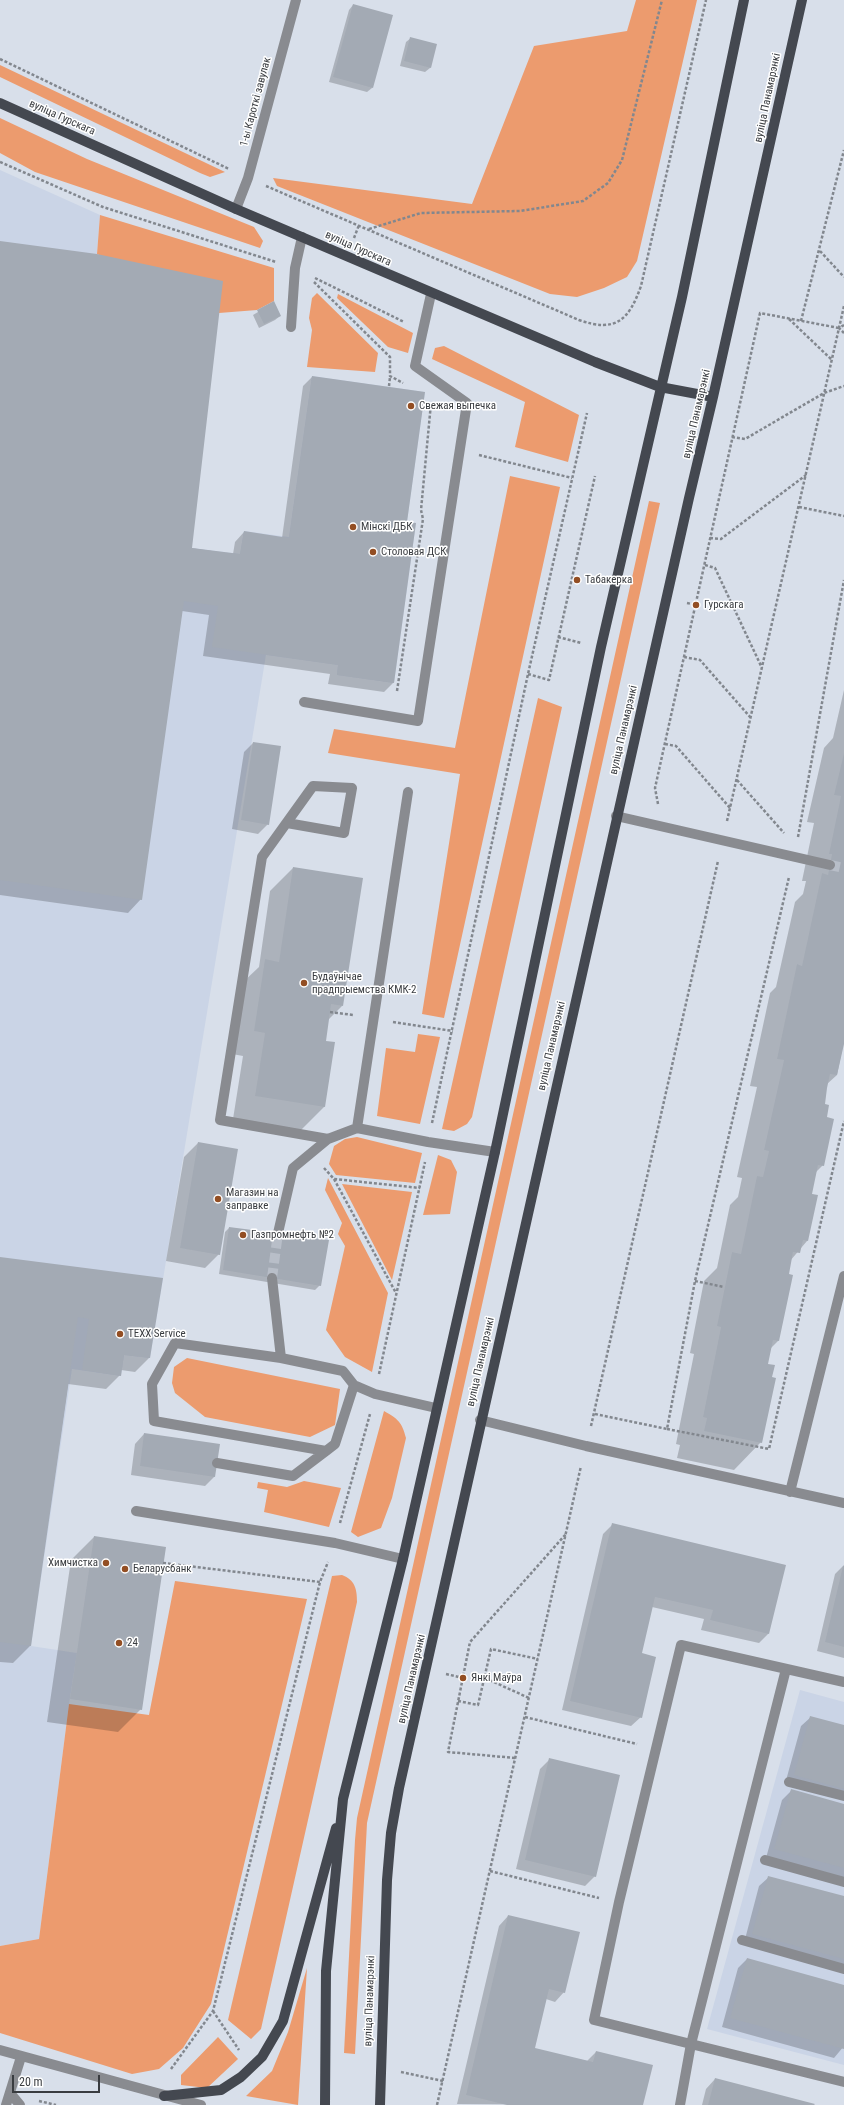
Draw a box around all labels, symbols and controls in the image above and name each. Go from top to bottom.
street label: вуліца Панамарэнкі [752,52,784,144]
street label: 1-ы Кароткі завулак [238,56,274,148]
street label: вуліца Гурскага [27,98,97,138]
street label: вуліца Гурскага [323,229,393,269]
street label: вуліца Панамарэнкі [680,368,714,460]
place label: Свежая выпечка [419,399,496,413]
marker: Свежая выпечка [406,401,416,411]
place label: Мінскі ДБК [361,520,412,534]
marker: Мінскі ДБК [348,522,358,532]
place label: Столовая ДСК [381,545,446,559]
marker: Столовая ДСК [368,547,378,557]
place label: Табакерка [585,573,632,587]
marker: Табакерка [572,575,582,585]
place label: Гурскага [704,598,744,612]
marker: Гурскага [691,600,701,610]
street label: вуліца Панамарэнкі [607,684,641,776]
place label: Будаўнічае прадпрыемства КМК-2 [312,970,417,996]
marker: Будаўнічае прадпрыемства КМК-2 [299,978,309,988]
street label: вуліца Панамарэнкі [535,1000,569,1092]
place label: Магазин на заправке [226,1186,278,1212]
marker: Магазин на заправке [213,1194,223,1204]
place label: Газпромнефть №2 [251,1228,334,1242]
marker: Газпромнефть №2 [238,1230,248,1240]
street label: вуліца Панамарэнкі [464,1316,498,1408]
place label: TEXX Service [128,1327,186,1341]
marker: TEXX Service [115,1329,125,1339]
place label: Химчистка [48,1556,98,1570]
marker: Химчистка [101,1558,111,1568]
place label: Беларусбанк [133,1562,192,1576]
marker: Беларусбанк [120,1564,130,1574]
street label: вуліца Панамарэнкі [395,1633,429,1725]
place label: 24 [127,1636,138,1650]
marker: 24 [114,1638,124,1648]
place label: Янкі Маўра [471,1671,522,1685]
marker: Янкі Маўра [458,1673,468,1683]
street label: вуліца Панамарэнкі [362,1955,378,2047]
scale bar [14,2067,102,2093]
text: 20 m [19,2075,43,2089]

